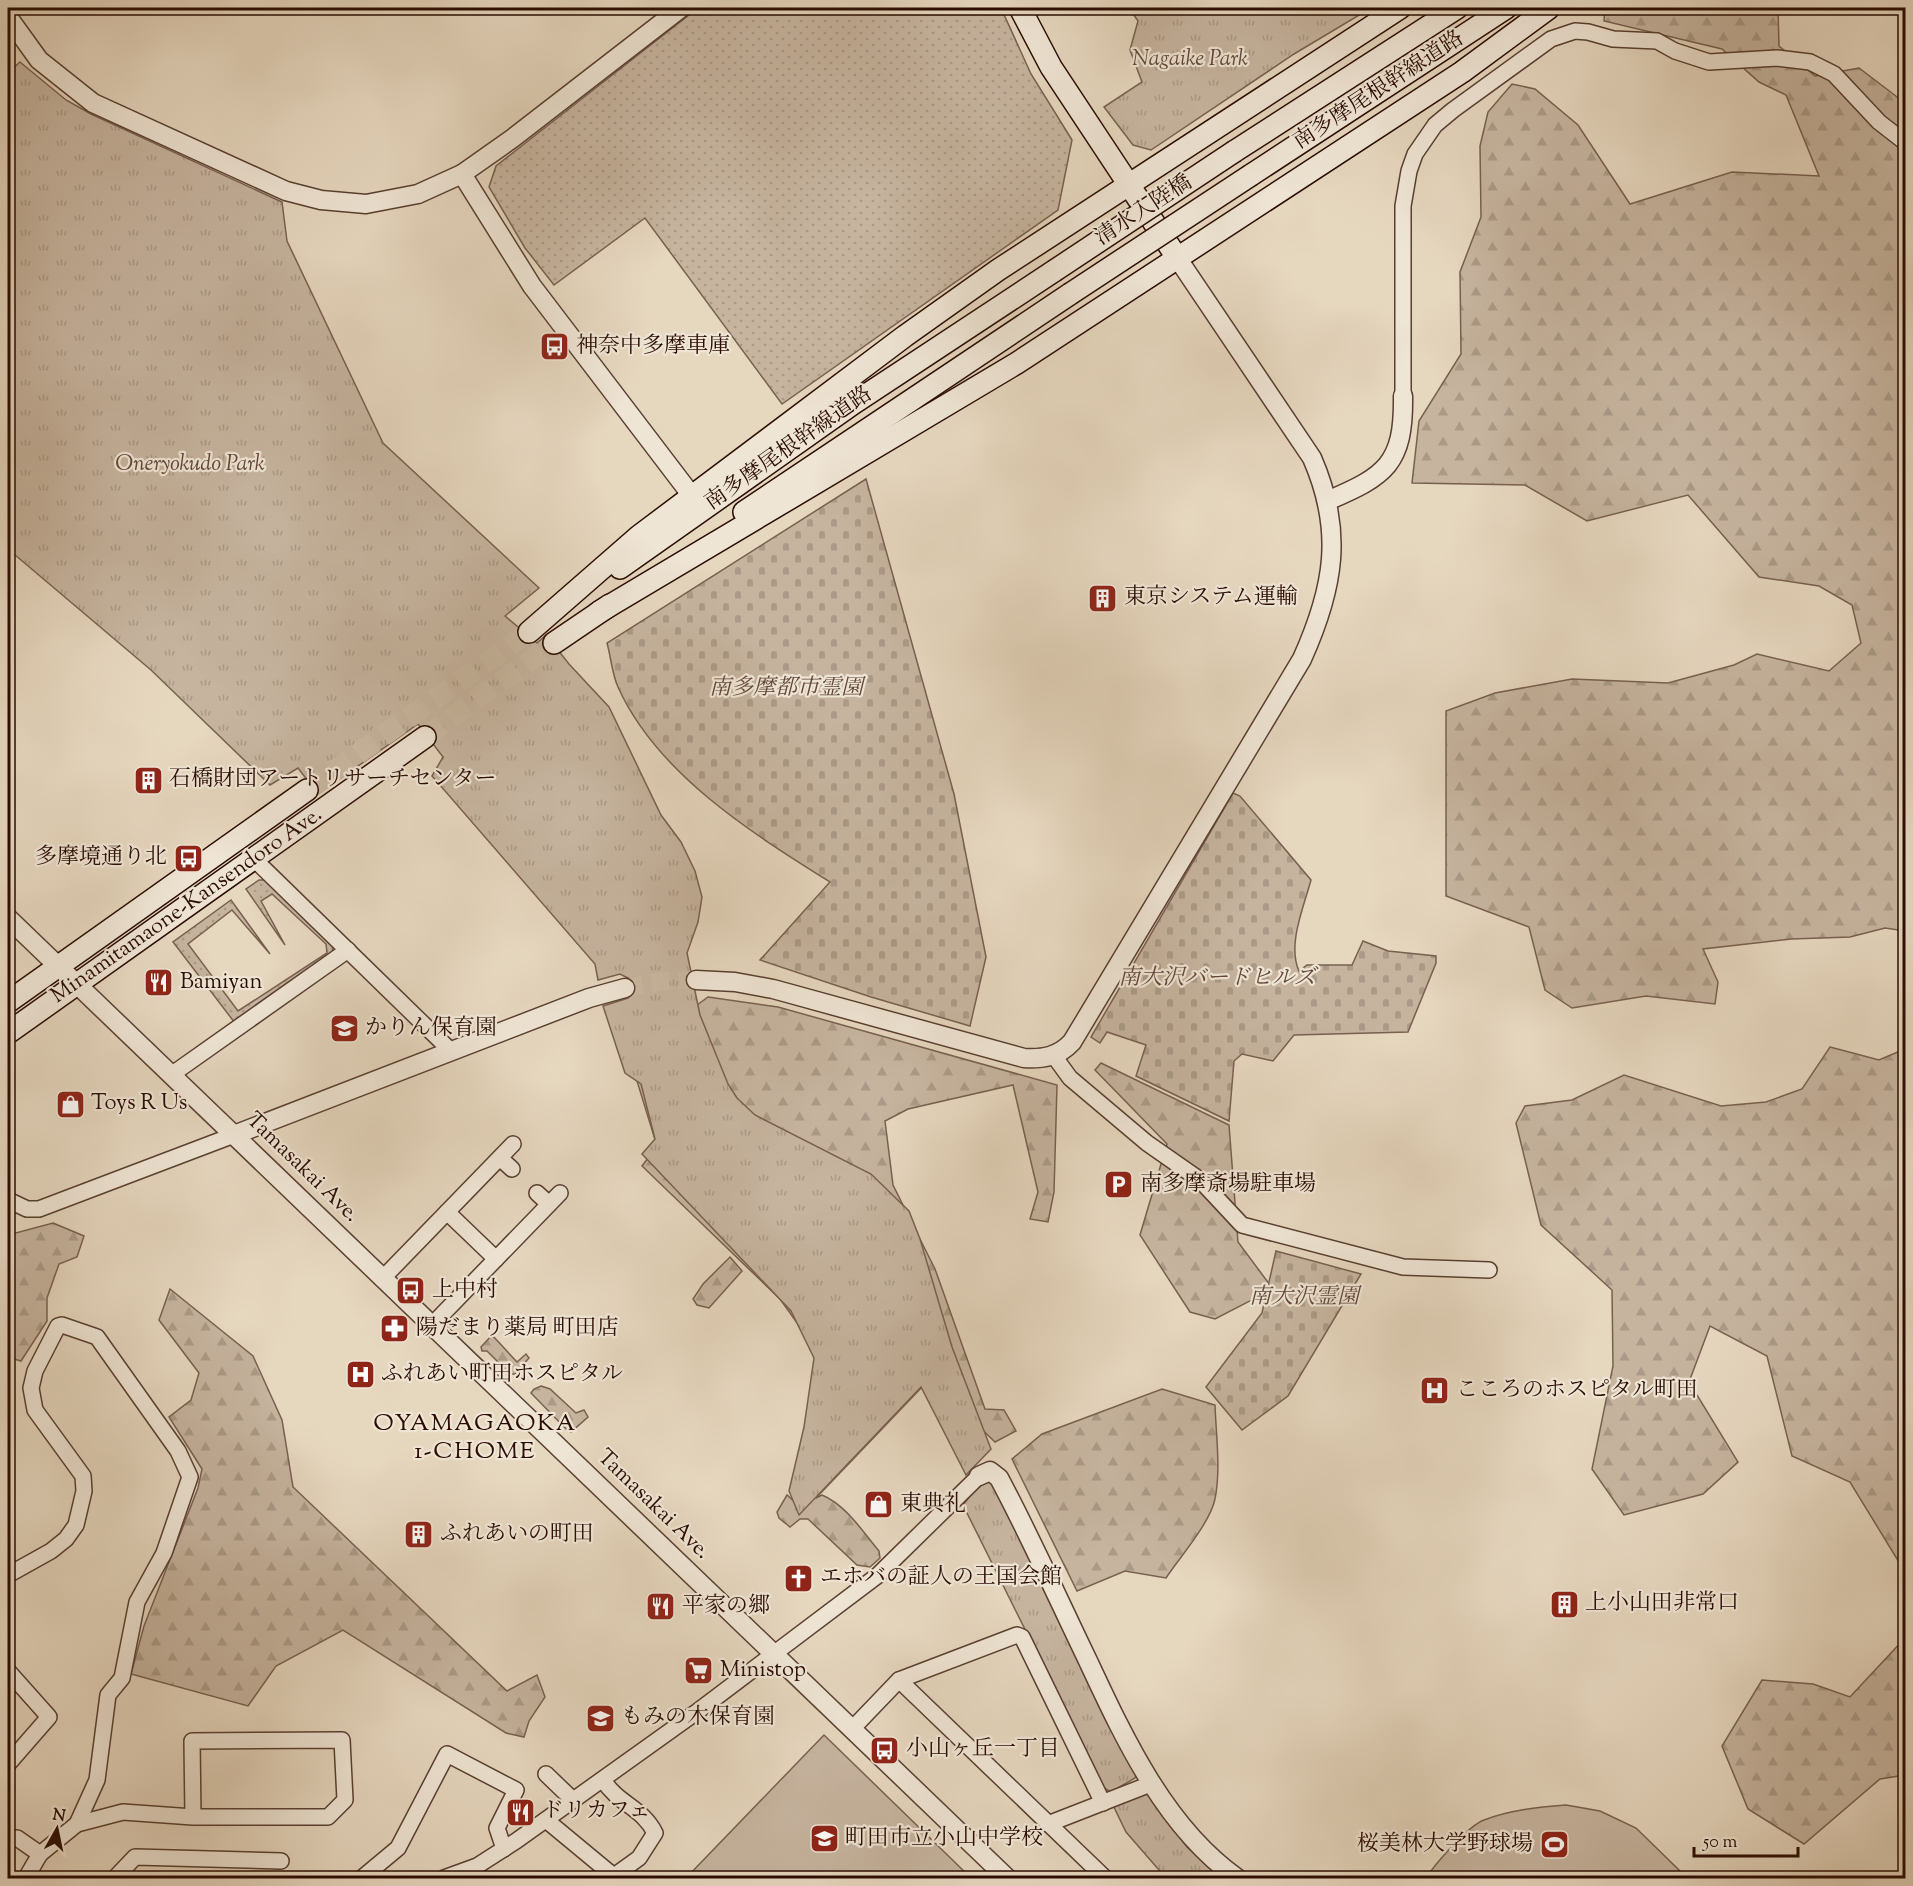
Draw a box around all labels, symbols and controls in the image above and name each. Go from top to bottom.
street label: 南多摩尾根幹線道路 [1287,24,1471,158]
park label: Nagaike Park [1132,44,1248,76]
street label: 清水入陸橋 [1089,168,1199,254]
bus stop icon: 神奈中多摩車庫 [539,331,571,363]
place label: 神奈中多摩車庫 [576,331,730,363]
street label: 南多摩尾根幹線道路 [699,379,879,519]
park label: Oneryokudo Park [115,449,265,481]
building icon: 東京システム運輸 [1087,582,1119,614]
place label: 東京システム運輸 [1124,582,1298,614]
park label: 南多摩都市霊園 [709,673,866,705]
building icon: 石橋財団アートリサーチセンター [132,764,164,796]
place label: 石橋財団アートリサーチセンター [169,764,497,796]
street label: Minamitamaone-Kansendoro Ave. [45,800,329,1012]
place label: 多摩境通り北 [35,842,167,874]
bus stop icon: 多摩境通り北 [172,842,204,874]
park label: 南大沢バードヒルズ [1118,963,1319,995]
restaurant icon: Bamiyan [143,967,175,999]
place label: Bamiyan [180,967,262,999]
school or university icon: かりん保育園 [328,1013,360,1045]
place label: かりん保育園 [365,1013,497,1045]
shop icon: Toys R Us [54,1088,86,1120]
place label: Toys R Us [91,1088,187,1120]
street label: Tamasakai Ave. [238,1106,366,1230]
parking icon: 南多摩斎場駐車場 [1103,1169,1135,1201]
place label: 南多摩斎場駐車場 [1140,1169,1316,1201]
bus stop icon: 上中村 [395,1275,427,1307]
place label: 上中村 [432,1275,498,1307]
park label: 南大沢霊園 [1249,1282,1362,1314]
pharmacy icon: 陽だまり薬局 町田店 [379,1313,411,1345]
place label: 陽だまり薬局 町田店 [416,1313,619,1345]
hospital icon: ふれあい町田ホスピタル [344,1359,376,1391]
place label: ふれあい町田ホスピタル [381,1359,623,1391]
hospital icon: こころのホスピタル町田 [1419,1375,1451,1407]
place label: こころのホスピタル町田 [1456,1375,1698,1407]
district label: OYAMAGAOKA 1-CHOME [373,1407,577,1469]
street label: Tamasakai Ave. [589,1443,717,1567]
shop icon: 東典礼 [863,1489,895,1521]
place label: 東典礼 [900,1489,966,1521]
building icon: ふれあいの町田 [403,1519,435,1551]
place label: ふれあいの町田 [440,1519,594,1551]
church icon: エホバの証人の王国会館 [783,1562,815,1594]
place label: エホバの証人の王国会館 [820,1562,1062,1594]
building icon: 上小山田非常口 [1548,1588,1580,1620]
place label: 上小山田非常口 [1585,1588,1739,1620]
restaurant icon: 平家の郷 [645,1591,677,1623]
place label: 平家の郷 [682,1591,770,1623]
supermarket icon: Ministop [683,1655,715,1687]
place label: Ministop [720,1655,806,1687]
school or university icon: もみの木保育園 [584,1702,616,1734]
place label: もみの木保育園 [621,1702,775,1734]
bus stop icon: 小山ヶ丘一丁目 [869,1734,901,1766]
place label: 小山ヶ丘一丁目 [906,1734,1060,1766]
restaurant icon: ドリカフェ [505,1796,537,1828]
place label: ドリカフェ [542,1796,651,1828]
north arrow [27,1799,87,1859]
text: N [51,1804,67,1829]
scale bar [1694,1820,1798,1858]
school or university icon: 町田市立小山中学校 [808,1823,840,1855]
place label: 町田市立小山中学校 [845,1823,1043,1855]
place label: 桜美林大学野球場 [1357,1829,1533,1861]
sports icon: 桜美林大学野球場 [1538,1829,1570,1861]
text: 50 m [1702,1830,1738,1856]

